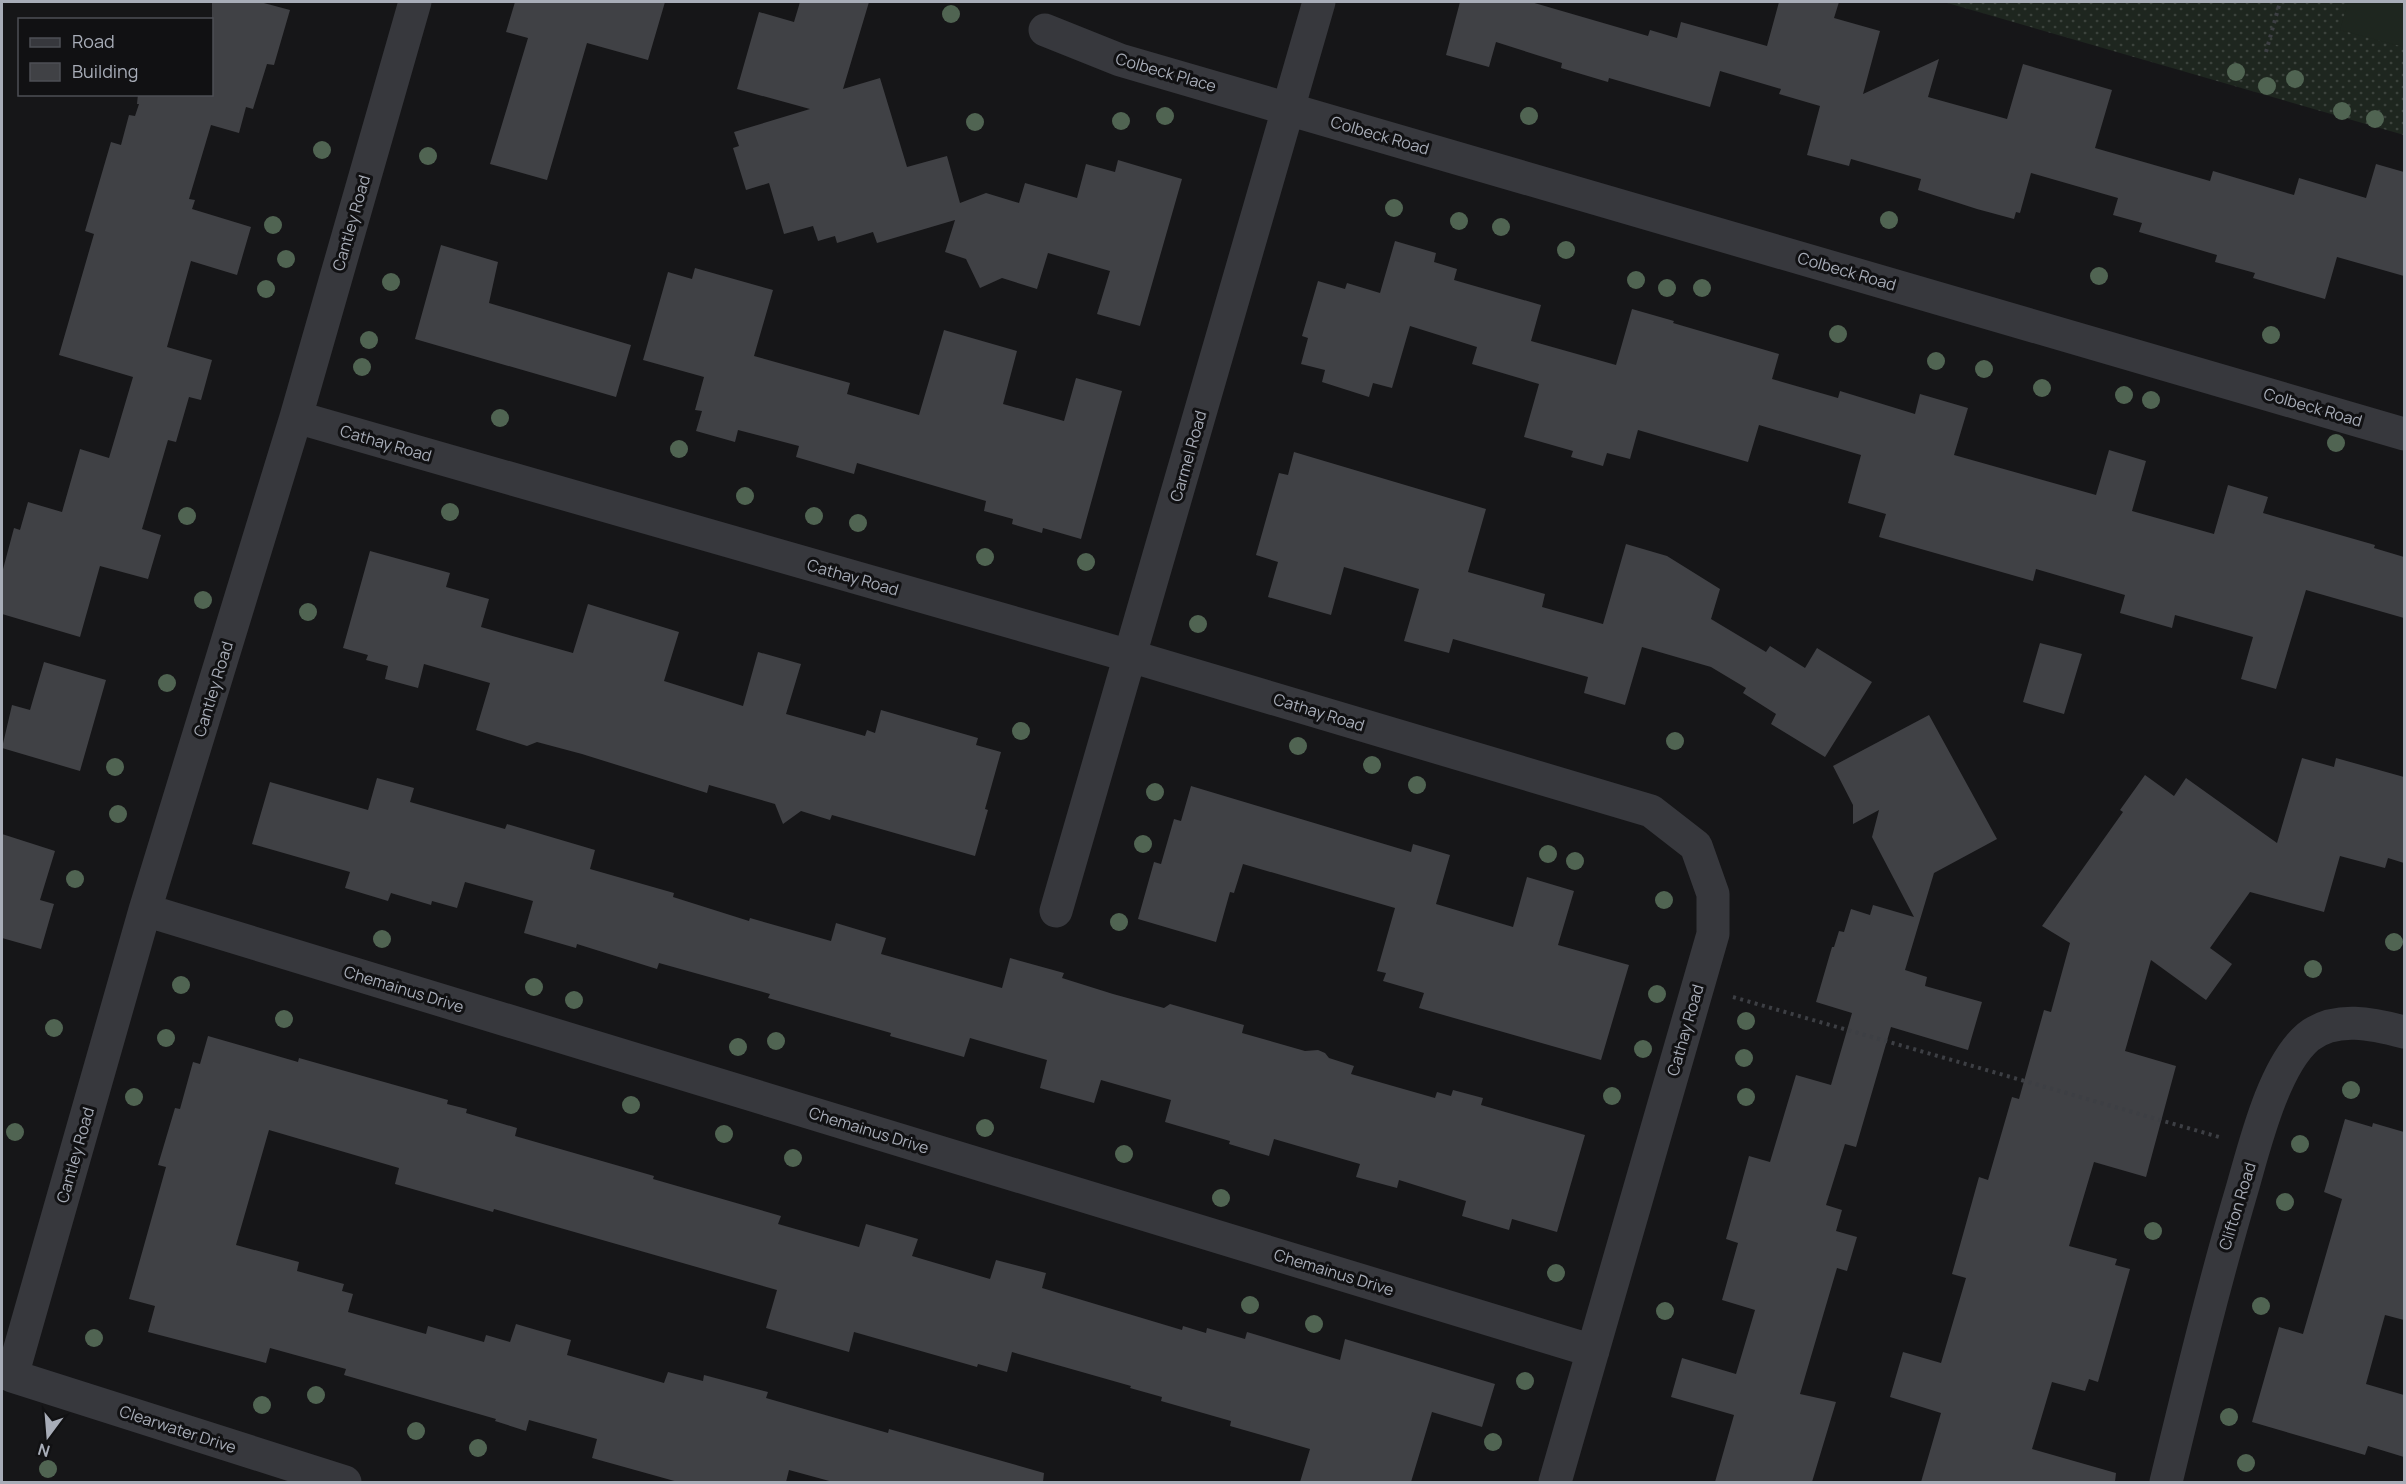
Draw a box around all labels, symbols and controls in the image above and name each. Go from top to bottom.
legend [18,18,213,96]
text: Road [72,29,115,53]
street label: Colbeck Place [1113,47,1219,97]
text: Building [72,59,138,83]
street label: Colbeck Road [1328,110,1432,160]
street label: Cantley Road [327,173,375,273]
street label: Colbeck Road [1795,246,1899,296]
street label: Colbeck Road [2261,382,2365,432]
street label: Carmel Road [1164,408,1212,504]
street label: Cathay Road [338,419,434,467]
street label: Cathay Road [805,553,901,601]
street label: Cantley Road [188,639,238,739]
street label: Cathay Road [1271,688,1367,736]
street label: Chemainus Drive [341,960,467,1018]
street label: Cathay Road [1661,982,1709,1078]
street label: Chemainus Drive [806,1101,932,1159]
street label: Cantley Road [51,1105,99,1205]
street label: Clifton Road [2213,1159,2261,1253]
street label: Chemainus Drive [1271,1243,1397,1301]
street label: Clearwater Drive [117,1400,239,1458]
north arrow [18,1406,78,1466]
text: N [35,1438,52,1463]

